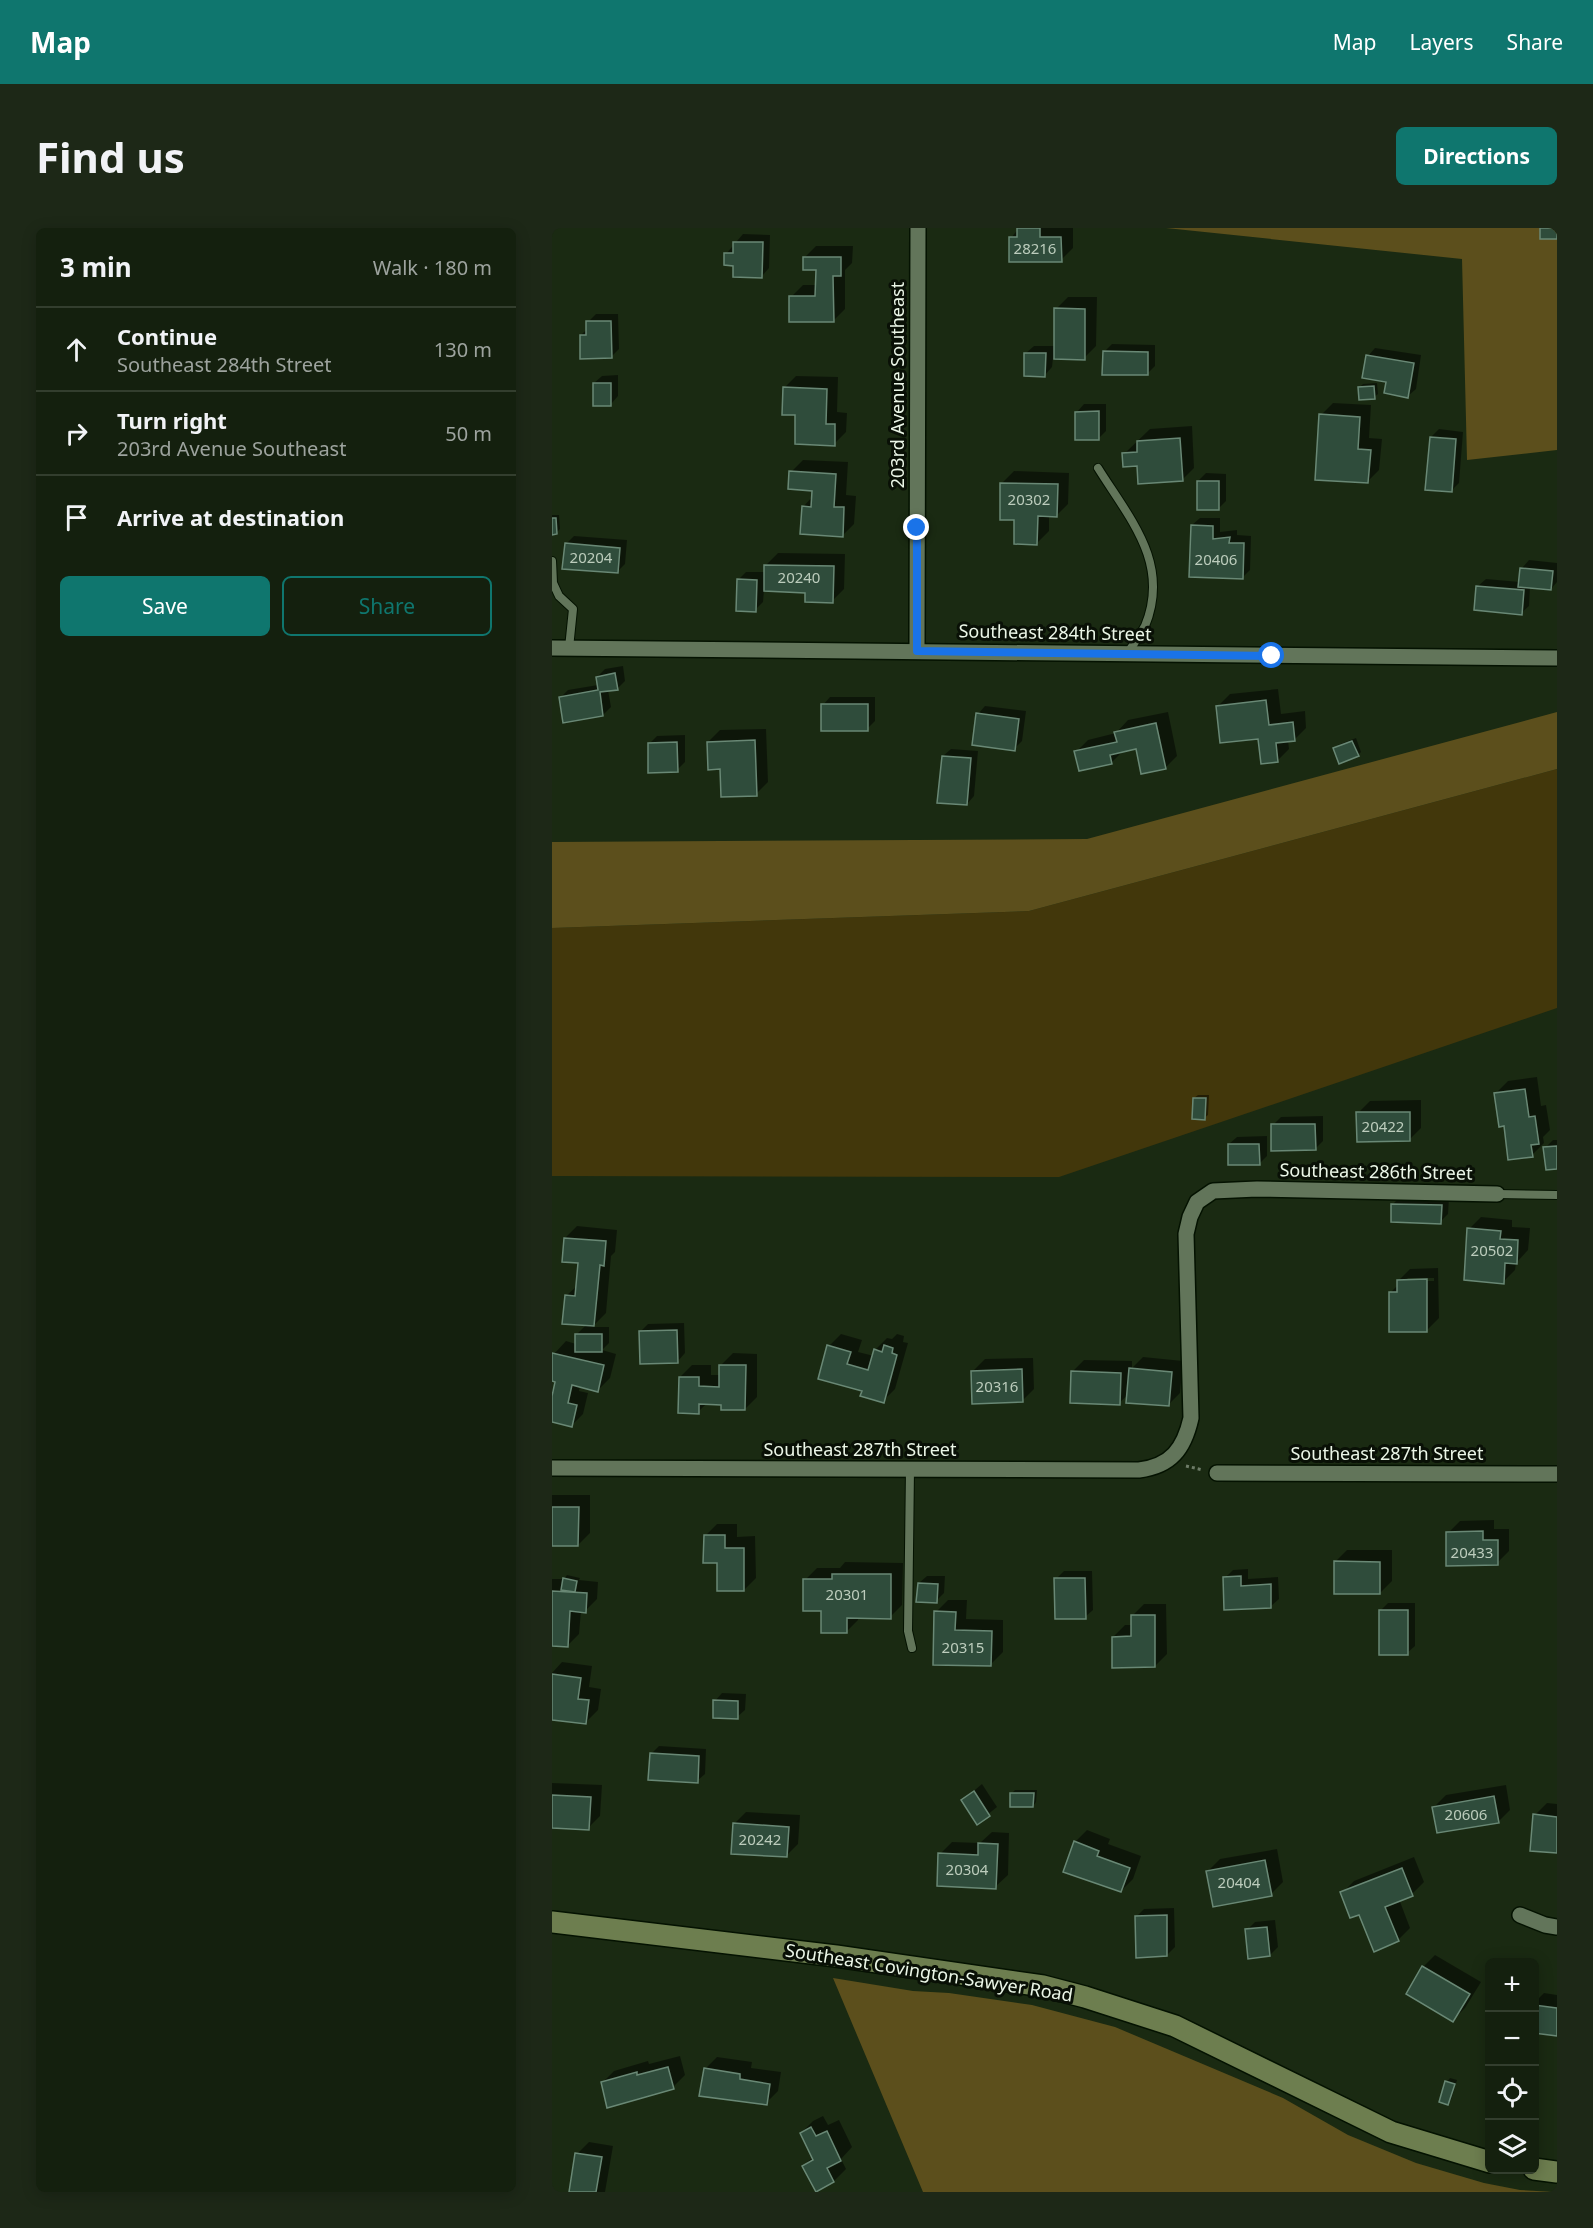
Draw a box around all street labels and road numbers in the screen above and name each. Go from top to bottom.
street label: 203rd Avenue Southeast [885,281,909,488]
street label: Southeast 284th Street [958,618,1152,646]
street label: Southeast 286th Street [1279,1157,1473,1185]
street label: Southeast 287th Street [763,1437,957,1461]
street label: Southeast 287th Street [1290,1441,1484,1465]
street label: Southeast Covington-Sawyer Road [784,1937,1075,2007]

